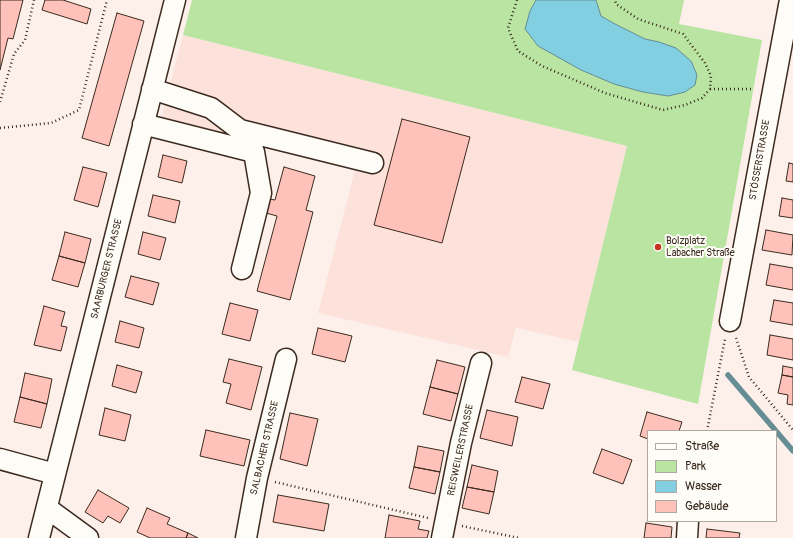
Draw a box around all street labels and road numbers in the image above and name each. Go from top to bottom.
street label: STÖSSERSTRASSE [747,119,773,201]
street label: SAARBURGER STRASSE [89,218,125,320]
street label: SALBACHER STRASSE [248,400,282,496]
street label: REISWEILERSTRASSE [445,403,477,497]

